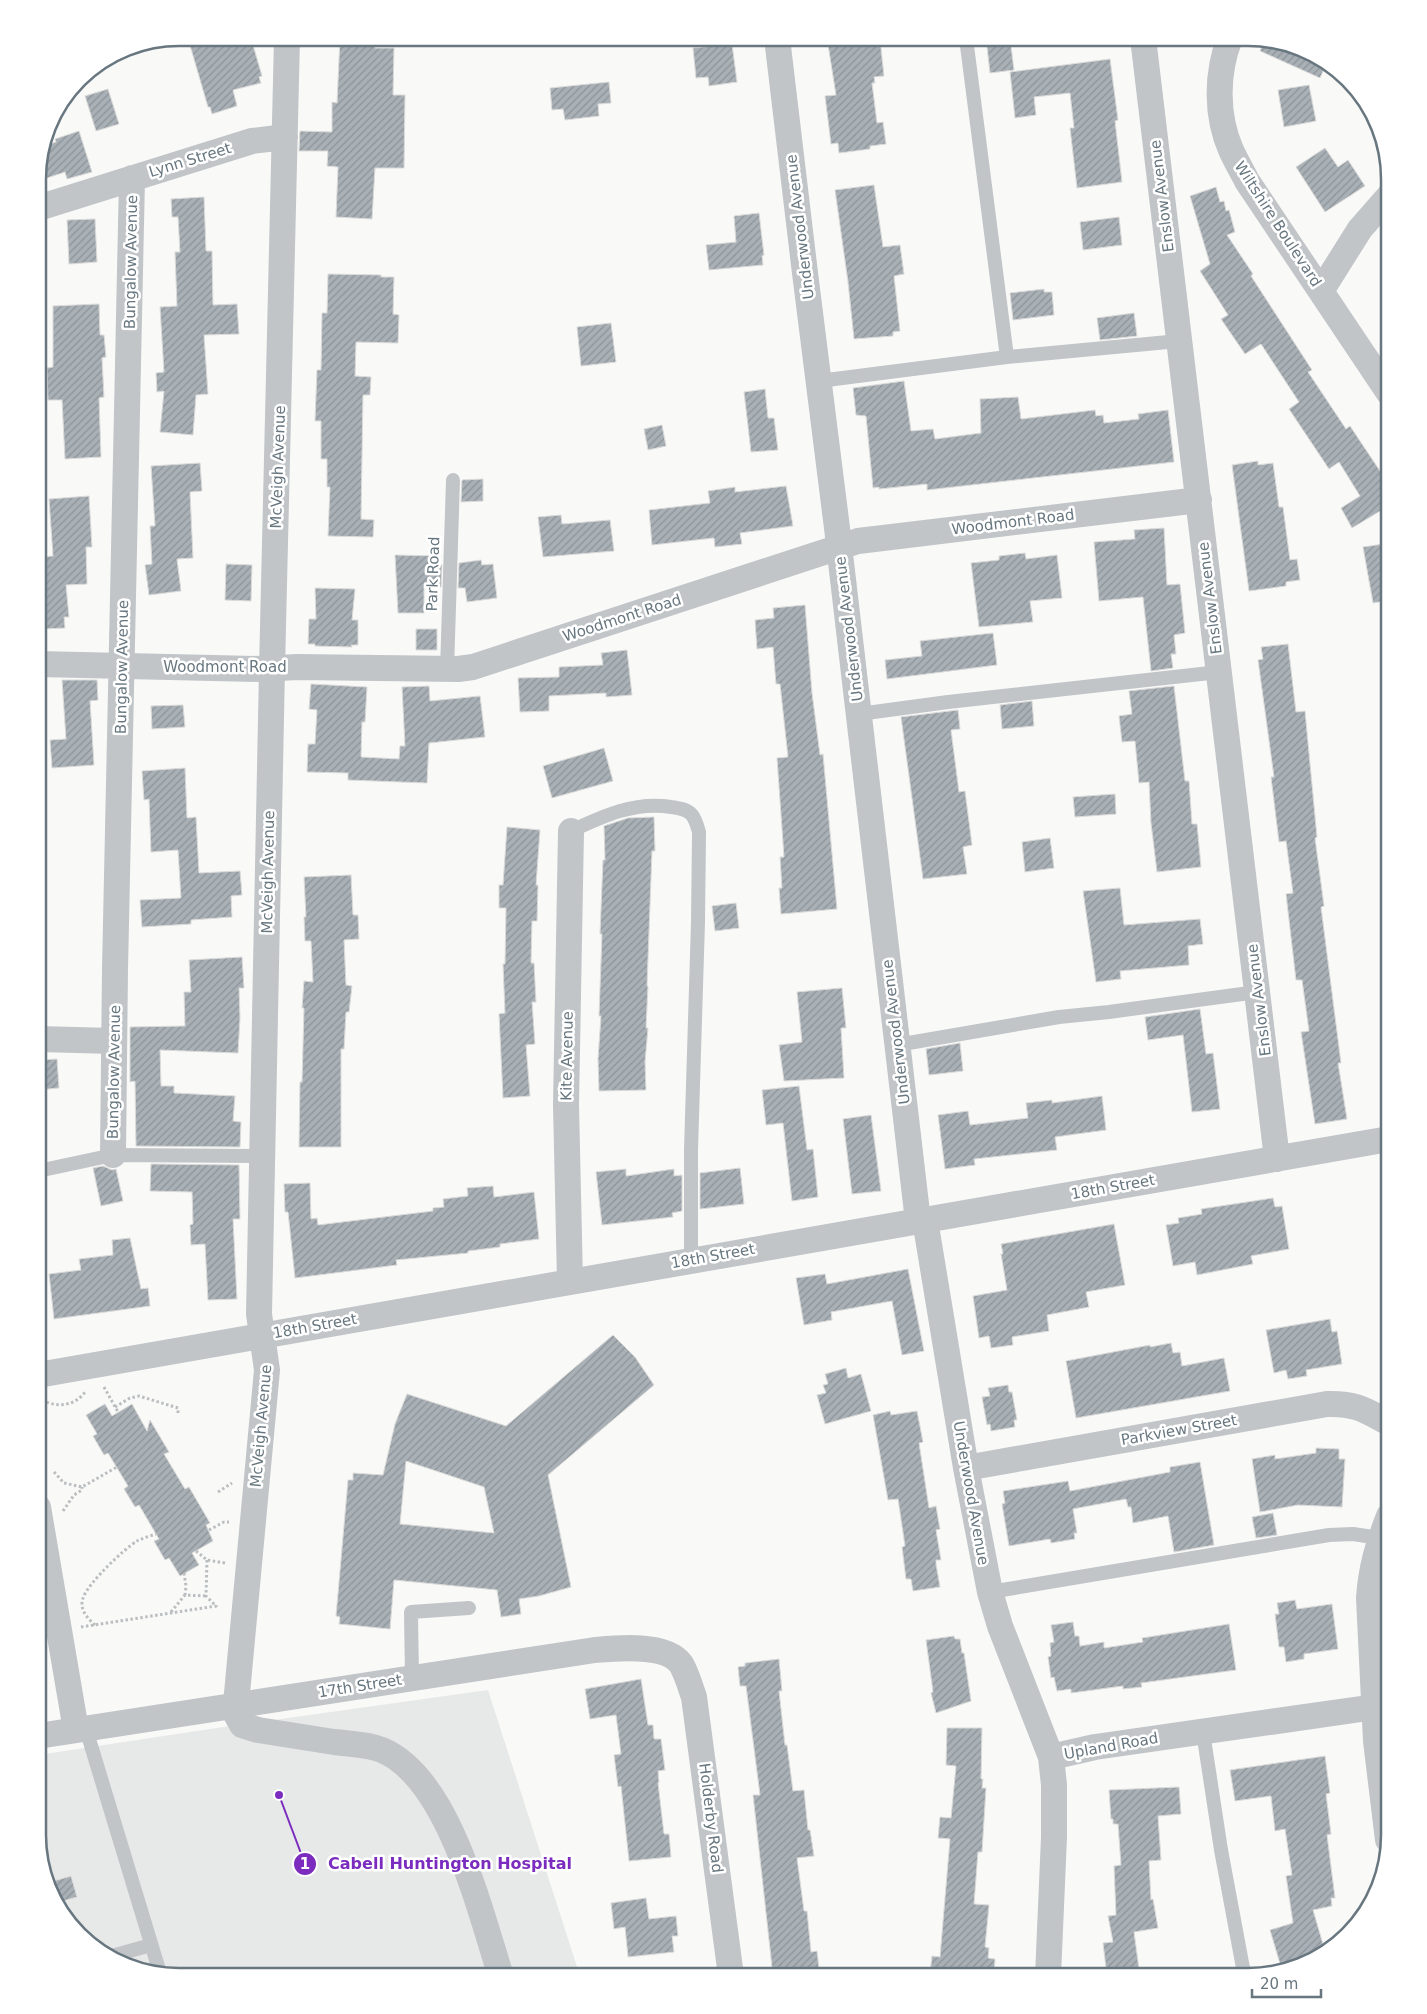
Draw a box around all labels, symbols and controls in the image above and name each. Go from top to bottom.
street label: Lynn Street [147,139,233,181]
street label: Enslow Avenue [1146,139,1178,253]
street label: Underwood Avenue [782,153,818,301]
street label: Wiltshire Boulevard [1231,158,1325,290]
street label: Bungalow Avenue [121,195,141,329]
street label: McVeigh Avenue [267,405,289,529]
street label: Woodmont Road [951,506,1075,538]
street label: Park Road [423,536,443,612]
street label: Enslow Avenue [1194,541,1226,655]
street label: Underwood Avenue [831,555,867,703]
street label: Woodmont Road [561,590,683,646]
street label: Bungalow Avenue [112,600,132,734]
street label: Woodmont Road [163,658,287,676]
street label: McVeigh Avenue [258,810,278,934]
street label: Enslow Avenue [1243,943,1275,1057]
street label: Underwood Avenue [878,958,914,1106]
street label: Bungalow Avenue [104,1005,124,1139]
street label: Kite Avenue [557,1011,577,1101]
street label: 18th Street [1070,1171,1156,1203]
street label: 18th Street [670,1240,756,1272]
street label: 18th Street [272,1310,358,1342]
street label: McVeigh Avenue [247,1364,275,1488]
street label: Parkview Street [1120,1411,1238,1449]
street label: Underwood Avenue [949,1420,993,1566]
street label: 17th Street [317,1670,403,1702]
street label: Upland Road [1063,1729,1159,1763]
street label: Holderby Road [695,1762,727,1874]
callout: Cabell Huntington Hospital [293,1848,582,1879]
text: Cabell Huntington Hospital [328,1854,572,1873]
text: 1 [300,1855,310,1873]
scale bar [1252,1966,1321,1998]
text: 20 m [1260,1975,1298,1993]

